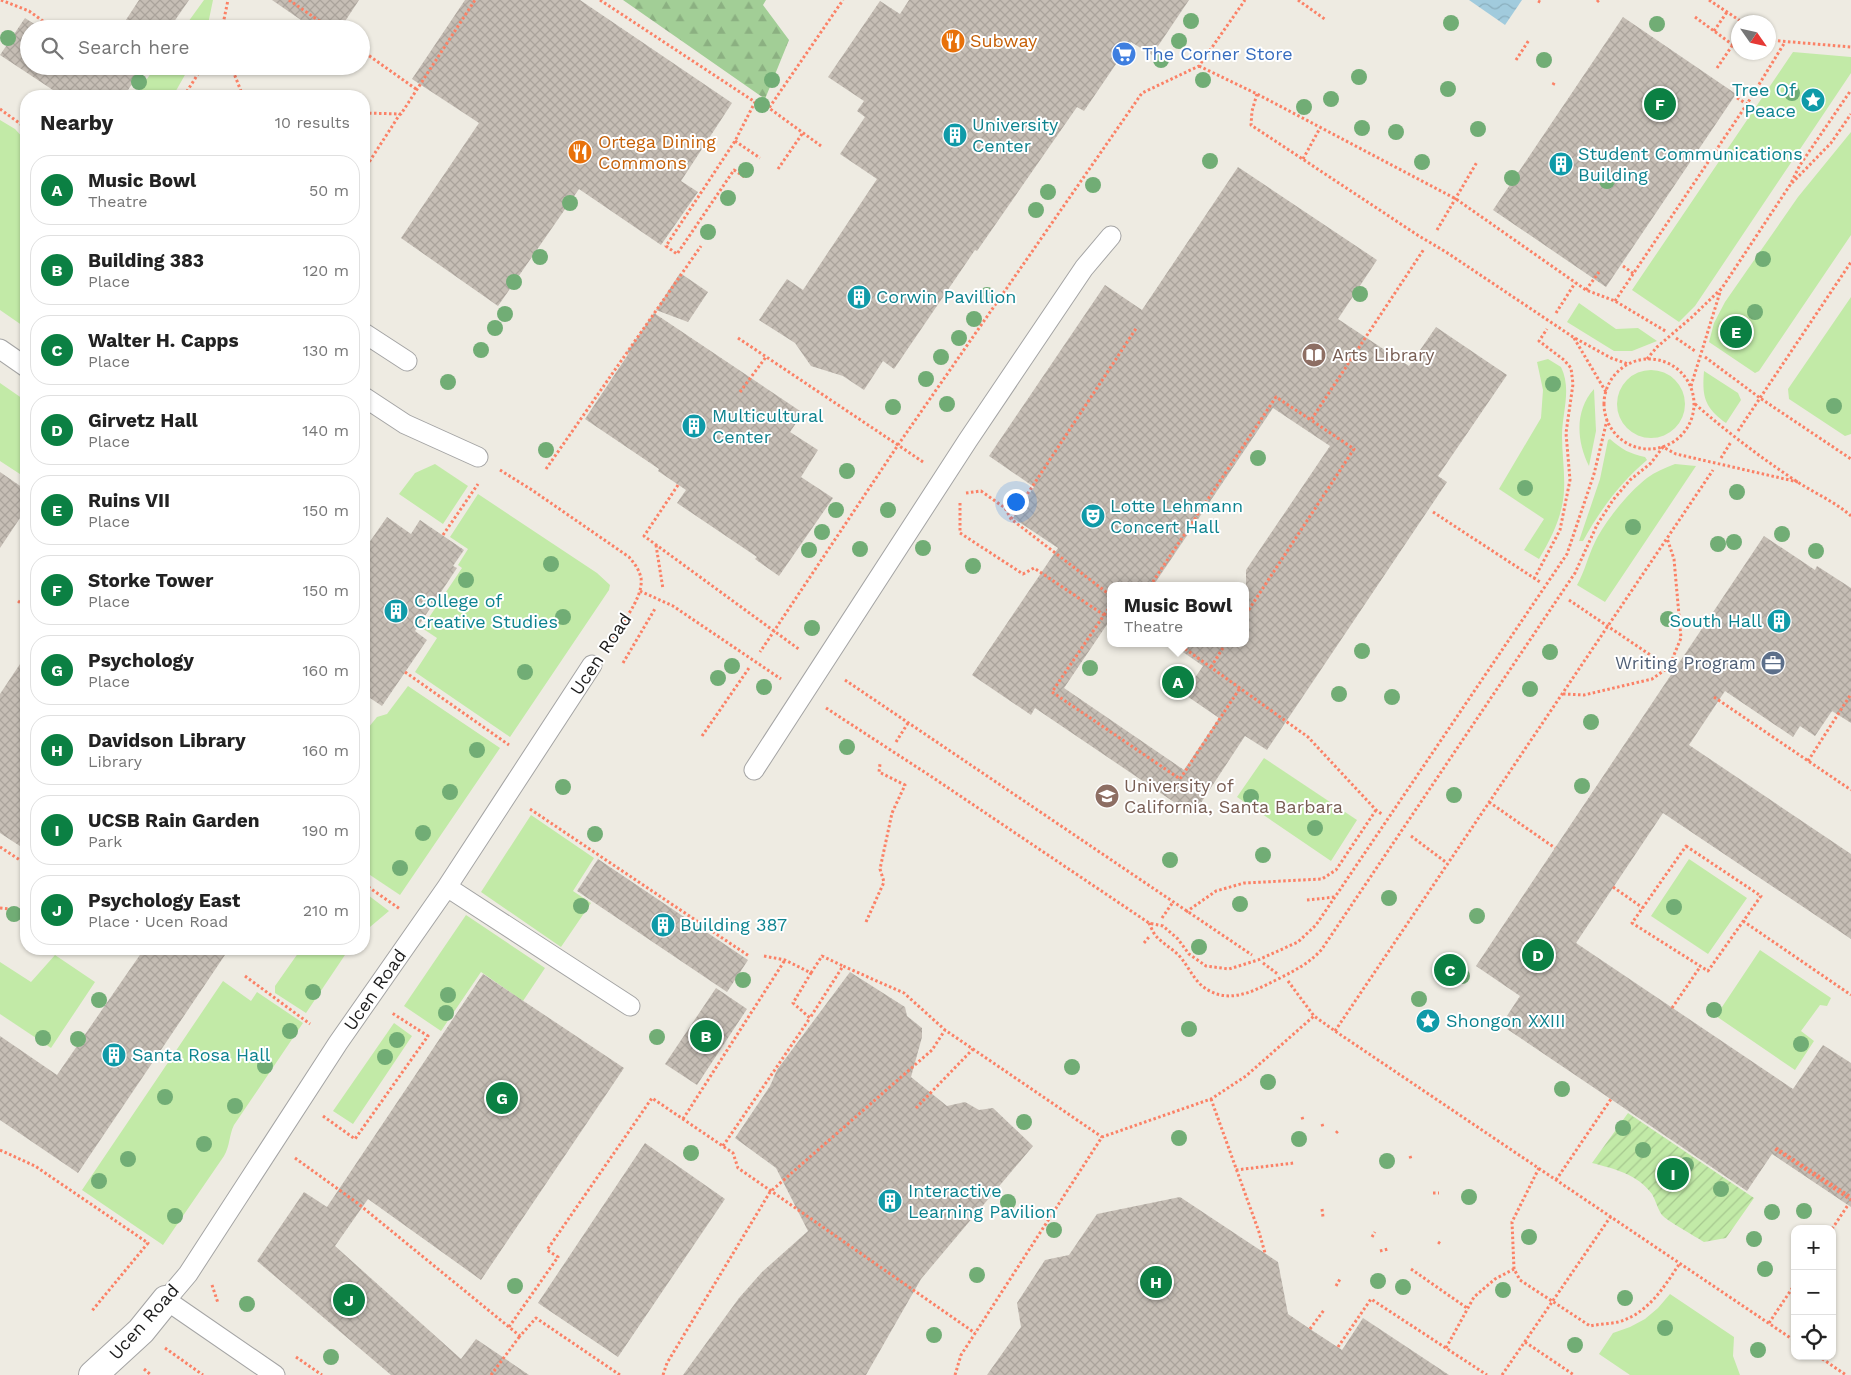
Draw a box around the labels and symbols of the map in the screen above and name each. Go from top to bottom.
north arrow [1731,15,1776,60]
restaurant icon: Subway [940,28,966,54]
place label: Subway [970,30,1038,51]
supermarket icon: The Corner Store [1111,41,1137,67]
place label: The Corner Store [1142,43,1293,64]
place label: Tree Of Peace [1732,79,1796,121]
pin: F [1644,85,1676,123]
place icon: Tree Of Peace [1800,87,1826,113]
place label: University Center [972,114,1059,156]
building icon: University Center [942,122,968,148]
place label: Ortega Dining Commons [598,131,716,173]
restaurant icon: Ortega Dining Commons [567,139,593,165]
place label: Student Communications Building [1578,143,1803,185]
building icon: Student Communications Building [1548,151,1574,177]
building icon: Corwin Pavillion [846,284,872,310]
place label: Corwin Pavillion [876,286,1016,307]
pin: E [1720,313,1752,351]
library icon: Arts Library [1301,342,1327,368]
place label: Arts Library [1332,344,1435,365]
place label: Multicultural Center [712,405,824,447]
building icon: Multicultural Center [681,413,707,439]
your location [1003,489,1029,515]
place label: Lotte Lehmann Concert Hall [1110,495,1243,537]
theatre icon: Lotte Lehmann Concert Hall [1080,503,1106,529]
place label: College of Creative Studies [414,590,558,632]
building icon: College of Creative Studies [383,598,409,624]
building icon: South Hall [1766,608,1792,634]
street label: Ucen Road [566,609,636,699]
place label: South Hall [1669,610,1762,631]
office icon: Writing Program [1760,650,1786,676]
place label: Writing Program [1615,652,1756,673]
pin: A [1162,663,1194,701]
place label: University of California, Santa Barbara [1124,775,1343,817]
school or university icon: University of California, Santa Barbara [1094,783,1120,809]
building icon: Building 387 [650,912,676,938]
place label: Building 387 [680,914,787,935]
pin: D [1522,936,1554,974]
street label: Ucen Road [339,945,410,1034]
pin: C [1434,951,1466,989]
place icon: Shongon XXIII [1415,1008,1441,1034]
place label: Shongon XXIII [1446,1010,1566,1031]
pin: B [690,1017,722,1055]
building icon: Santa Rosa Hall [101,1042,127,1068]
place label: Santa Rosa Hall [132,1044,271,1065]
pin: G [486,1079,518,1117]
pin: I [1657,1155,1689,1193]
place label: Interactive Learning Pavilion [908,1180,1056,1222]
building icon: Interactive Learning Pavilion [877,1188,903,1214]
pin: H [1140,1263,1172,1301]
street label: Ucen Road [104,1280,183,1364]
pin: J [333,1281,365,1319]

